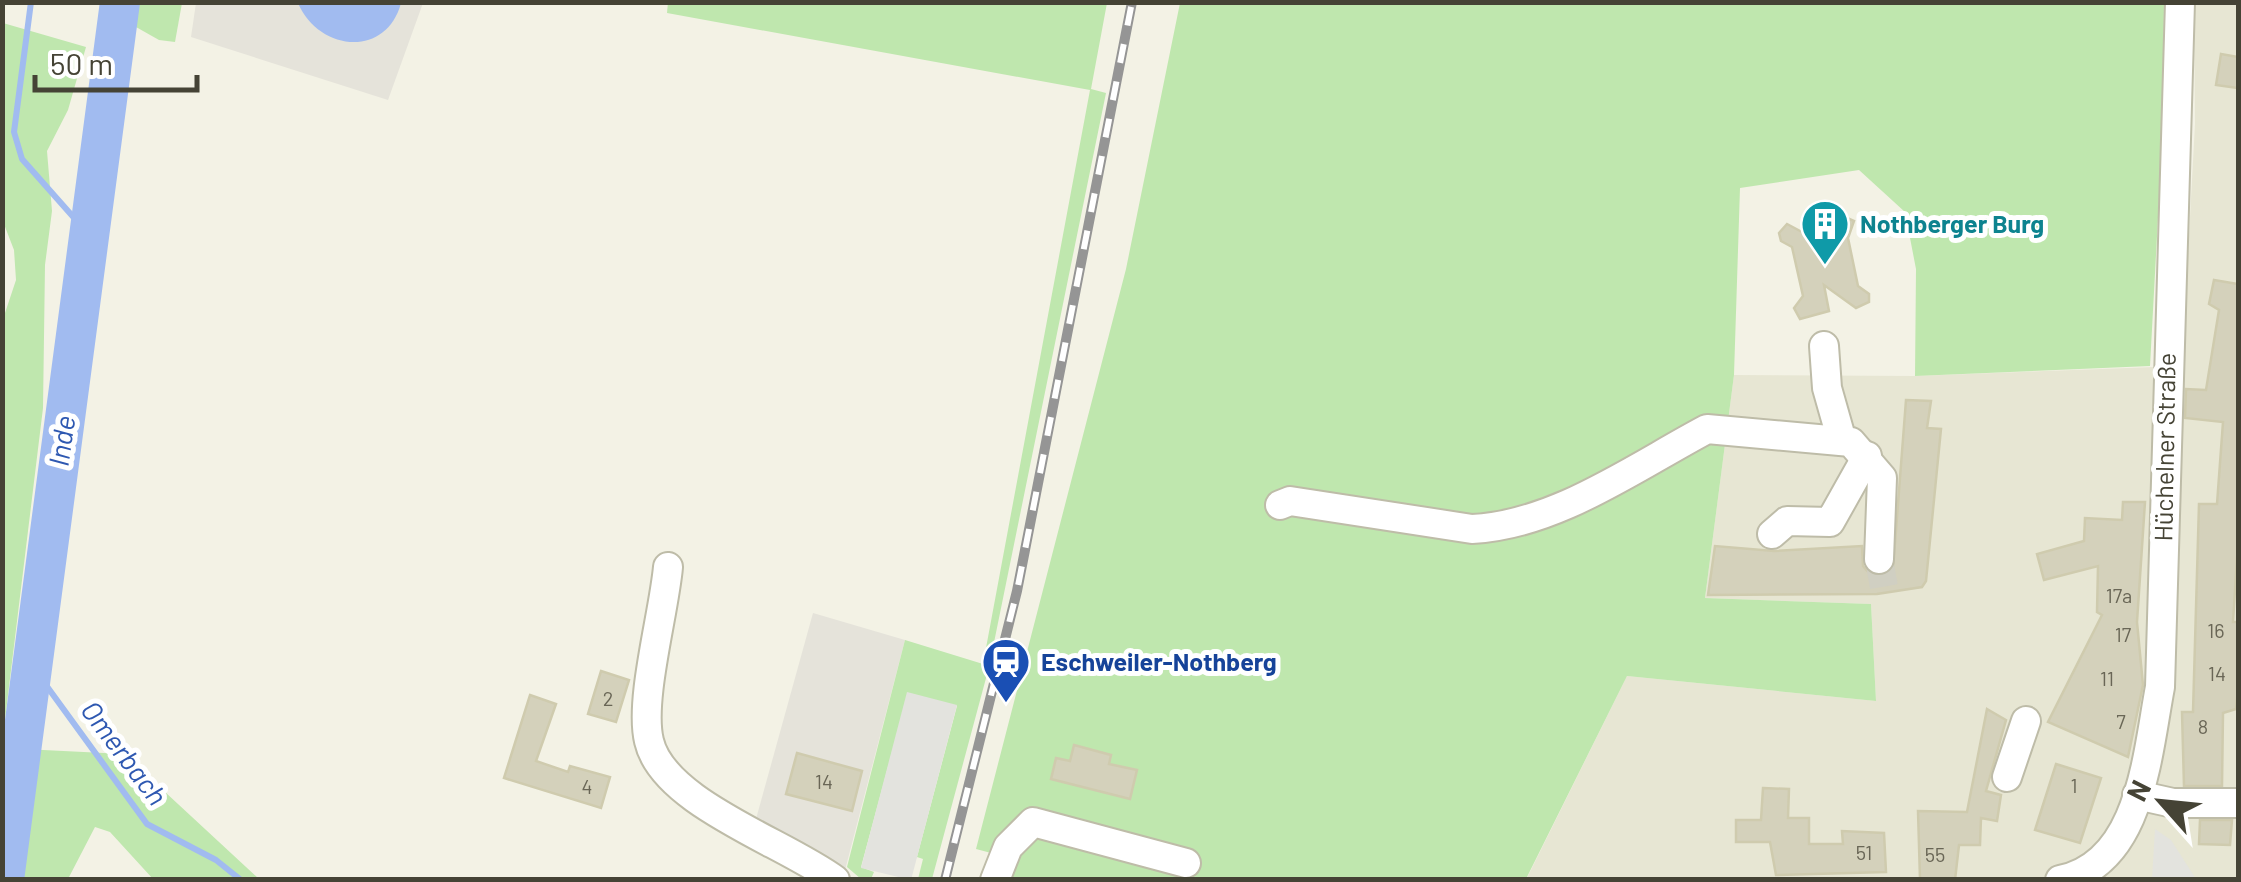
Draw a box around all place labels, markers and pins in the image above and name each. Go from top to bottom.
building icon: Nothberger Burg [1799,198,1851,266]
place label: Nothberger Burg [1860,208,2044,238]
station icon: Eschweiler-Nothberg [980,636,1032,704]
place label: Eschweiler-Nothberg [1041,646,1277,676]

